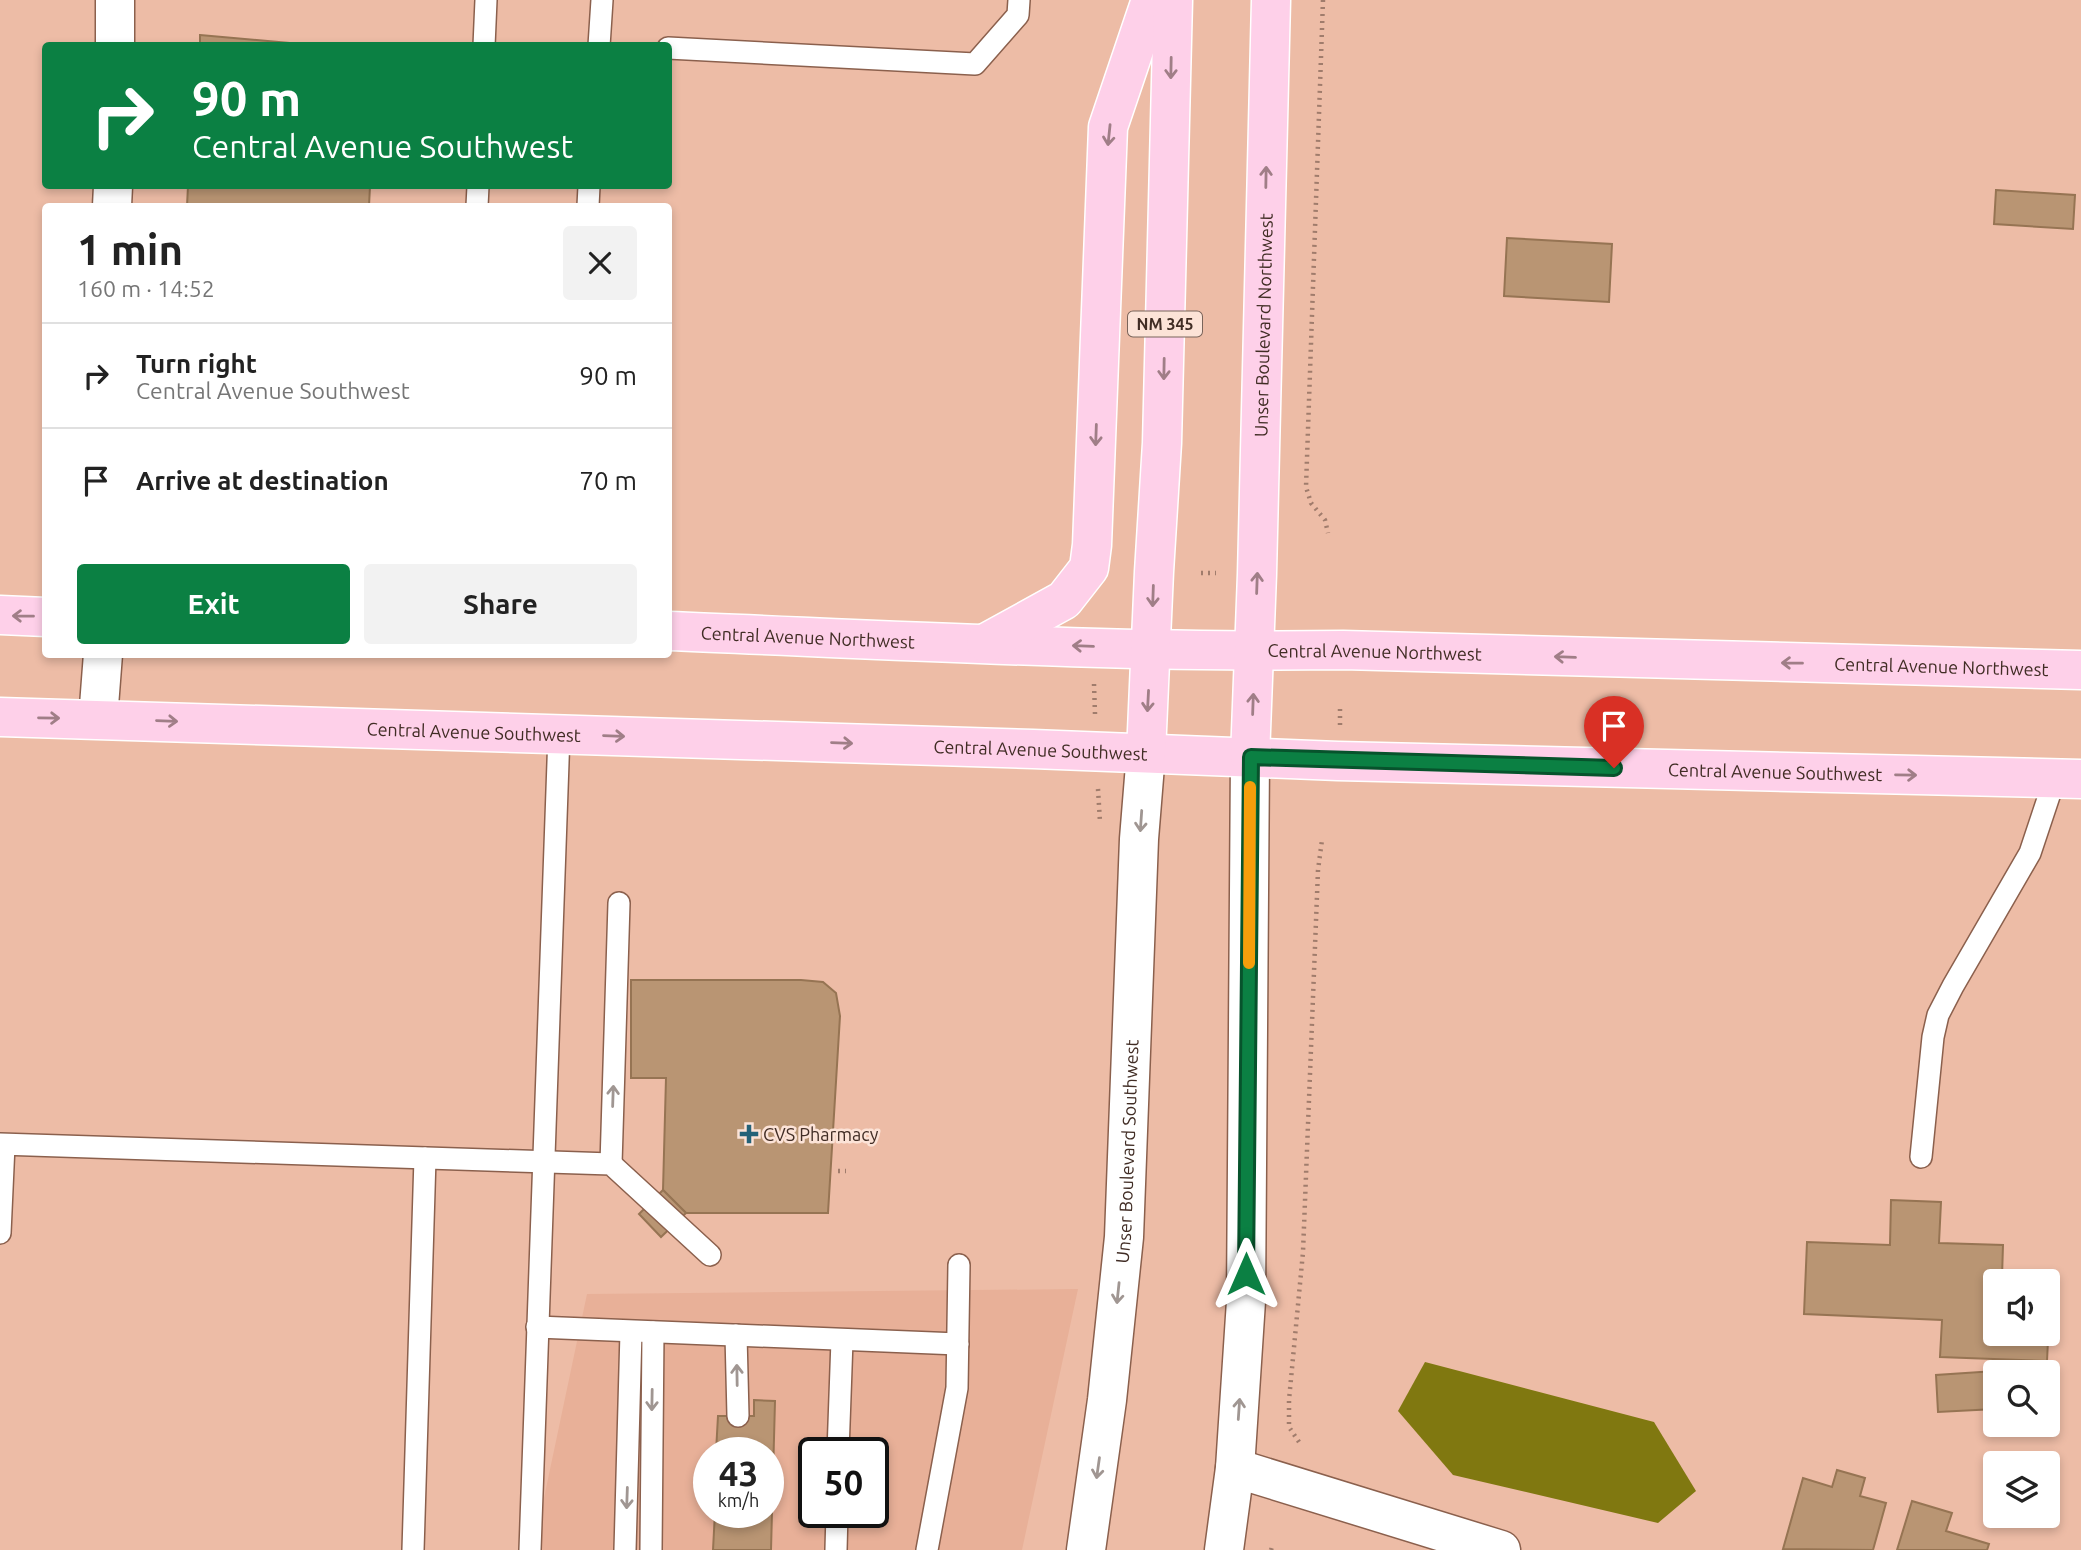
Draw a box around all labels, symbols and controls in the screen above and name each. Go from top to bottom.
one-way arrow [1164,56,1178,79]
icon: right [77,70,168,161]
text: 90 m [192,70,301,125]
one-way arrow [1102,123,1115,146]
text: Central Avenue Southwest [192,128,573,164]
one-way arrow [1260,166,1273,189]
street label: Unser Boulevard Northwest [1250,213,1276,437]
text: 1 min [77,226,183,273]
button: close [563,226,637,300]
text: 160 m · 14:52 [77,276,215,301]
road number: NM 345 [1128,312,1202,336]
text: Turn right [136,349,257,378]
icon: right [77,357,115,395]
one-way arrow [1157,357,1171,380]
text: 90 m [579,361,637,390]
text: Central Avenue Southwest [136,378,410,403]
one-way arrow [1090,424,1103,447]
icon: arrive [77,462,115,500]
text: Arrive at destination [136,466,389,495]
text: 70 m [579,466,637,495]
button: Exit [77,564,350,644]
button: Share [364,564,637,644]
one-way arrow [1250,572,1264,595]
one-way arrow [1146,585,1159,608]
one-way arrow [12,609,35,623]
street label: Central Avenue Northwest [700,622,915,651]
one-way arrow [1072,639,1095,653]
street label: Central Avenue Northwest [1267,640,1482,664]
one-way arrow [1554,650,1577,664]
street label: Central Avenue Northwest [1834,653,2049,679]
one-way arrow [1781,657,1804,670]
one-way arrow [1142,689,1155,712]
one-way arrow [1246,693,1259,716]
pin [1584,696,1644,768]
icon: arrive [1595,707,1633,745]
one-way arrow [37,711,60,725]
one-way arrow [155,715,178,728]
street label: Central Avenue Southwest [366,718,581,745]
one-way arrow [603,729,626,742]
one-way arrow [830,736,853,750]
street label: Central Avenue Southwest [933,736,1148,764]
street label: Central Avenue Southwest [1668,759,1883,784]
one-way arrow [1895,768,1918,781]
one-way arrow [1134,809,1147,832]
street label: Unser Boulevard Southwest [1111,1039,1141,1264]
one-way arrow [606,1085,619,1108]
place label: CVS Pharmacy [763,1124,879,1144]
marker: CVS Pharmacy [741,1126,757,1142]
position arrow [1209,1237,1283,1311]
map controls [1983,1269,2060,1528]
button: sound [1983,1269,2060,1346]
one-way arrow [1111,1281,1124,1304]
button: search [1983,1360,2060,1437]
one-way arrow [730,1364,744,1387]
one-way arrow [646,1388,659,1411]
one-way arrow [1233,1398,1246,1421]
speed limit sign: 50 [798,1437,889,1528]
button: layers [1983,1451,2060,1528]
text: 43 [719,1453,758,1493]
one-way arrow [1091,1456,1104,1478]
one-way arrow [620,1486,633,1509]
text: km/h [718,1490,759,1510]

